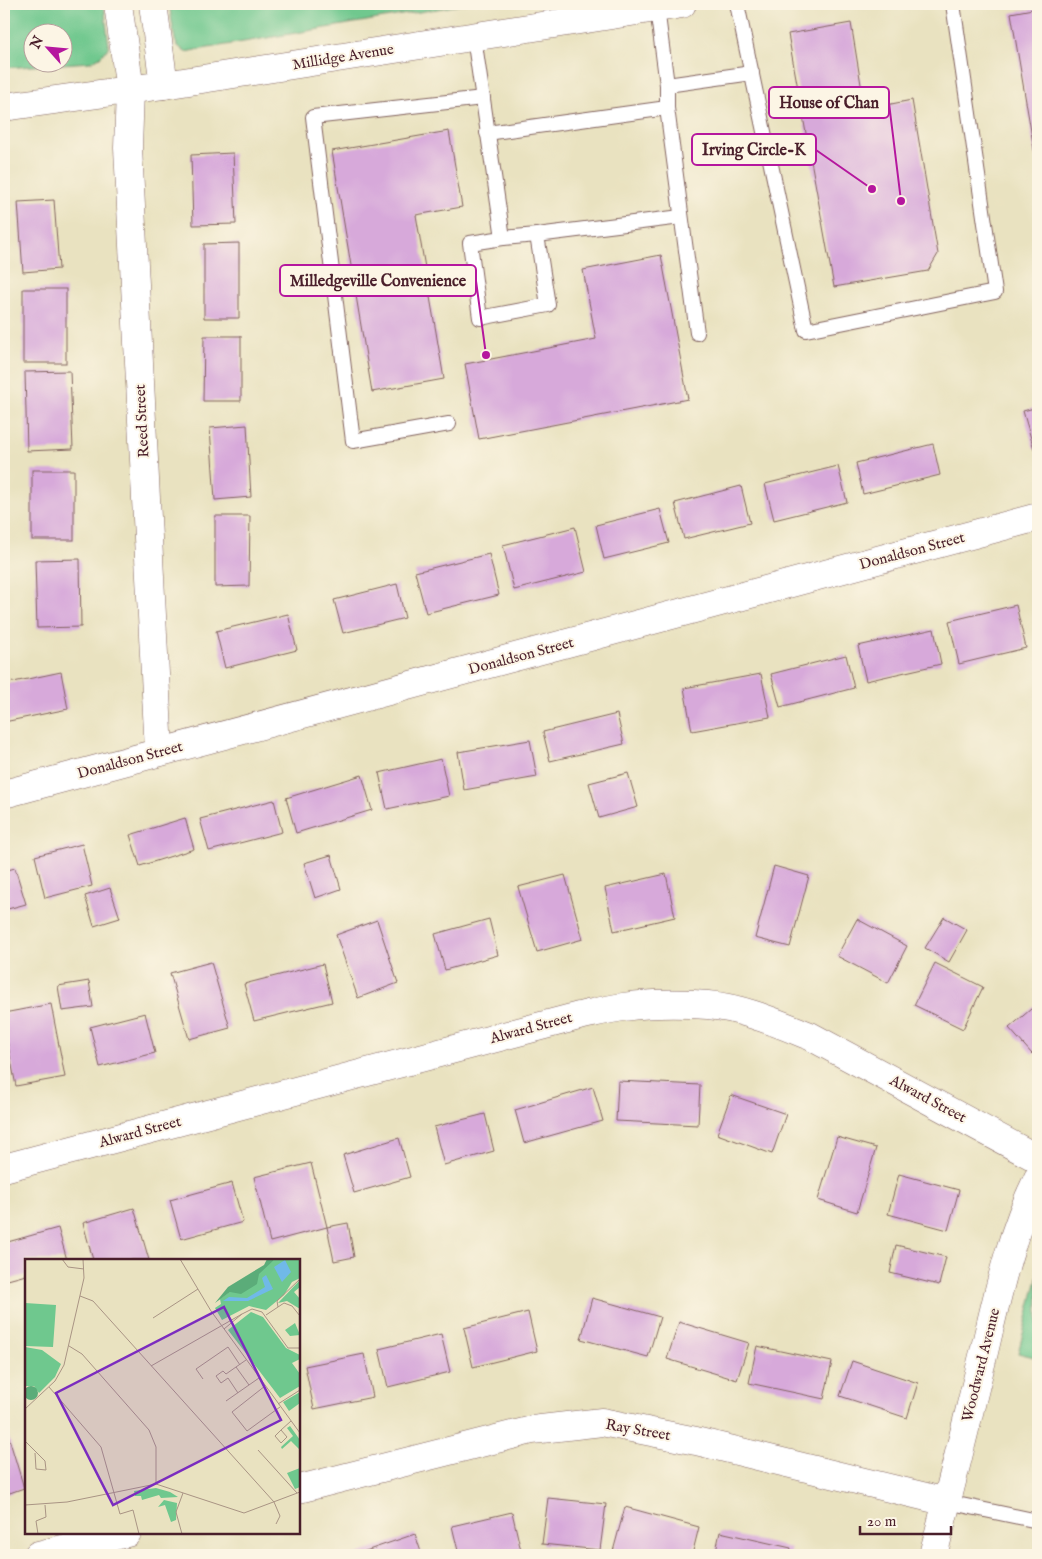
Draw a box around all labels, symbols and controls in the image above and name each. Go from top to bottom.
north arrow [22,22,72,72]
text: N [26,33,48,53]
street label: Millidge Avenue [291,40,395,74]
callout: House of Chan [769,87,889,118]
text: House of Chan [779,94,880,114]
callout: Irving Circle-K [692,134,816,165]
text: Irving Circle-K [702,141,807,161]
callout: Milledgeville Convenience [280,265,476,296]
text: Milledgeville Convenience [290,272,467,292]
street label: Reed Street [131,384,153,458]
street label: Donaldson Street [857,528,967,574]
street label: Donaldson Street [466,633,576,679]
street label: Donaldson Street [75,737,185,783]
street label: Alward Street [487,1008,574,1048]
street label: Alward Street [885,1070,970,1127]
street label: Alward Street [96,1112,183,1152]
inset map [25,1259,300,1534]
street label: Woodward Avenue [958,1306,1004,1424]
street label: Ray Street [604,1415,672,1445]
scale bar [860,1504,951,1536]
text: 20 m [867,1512,897,1531]

